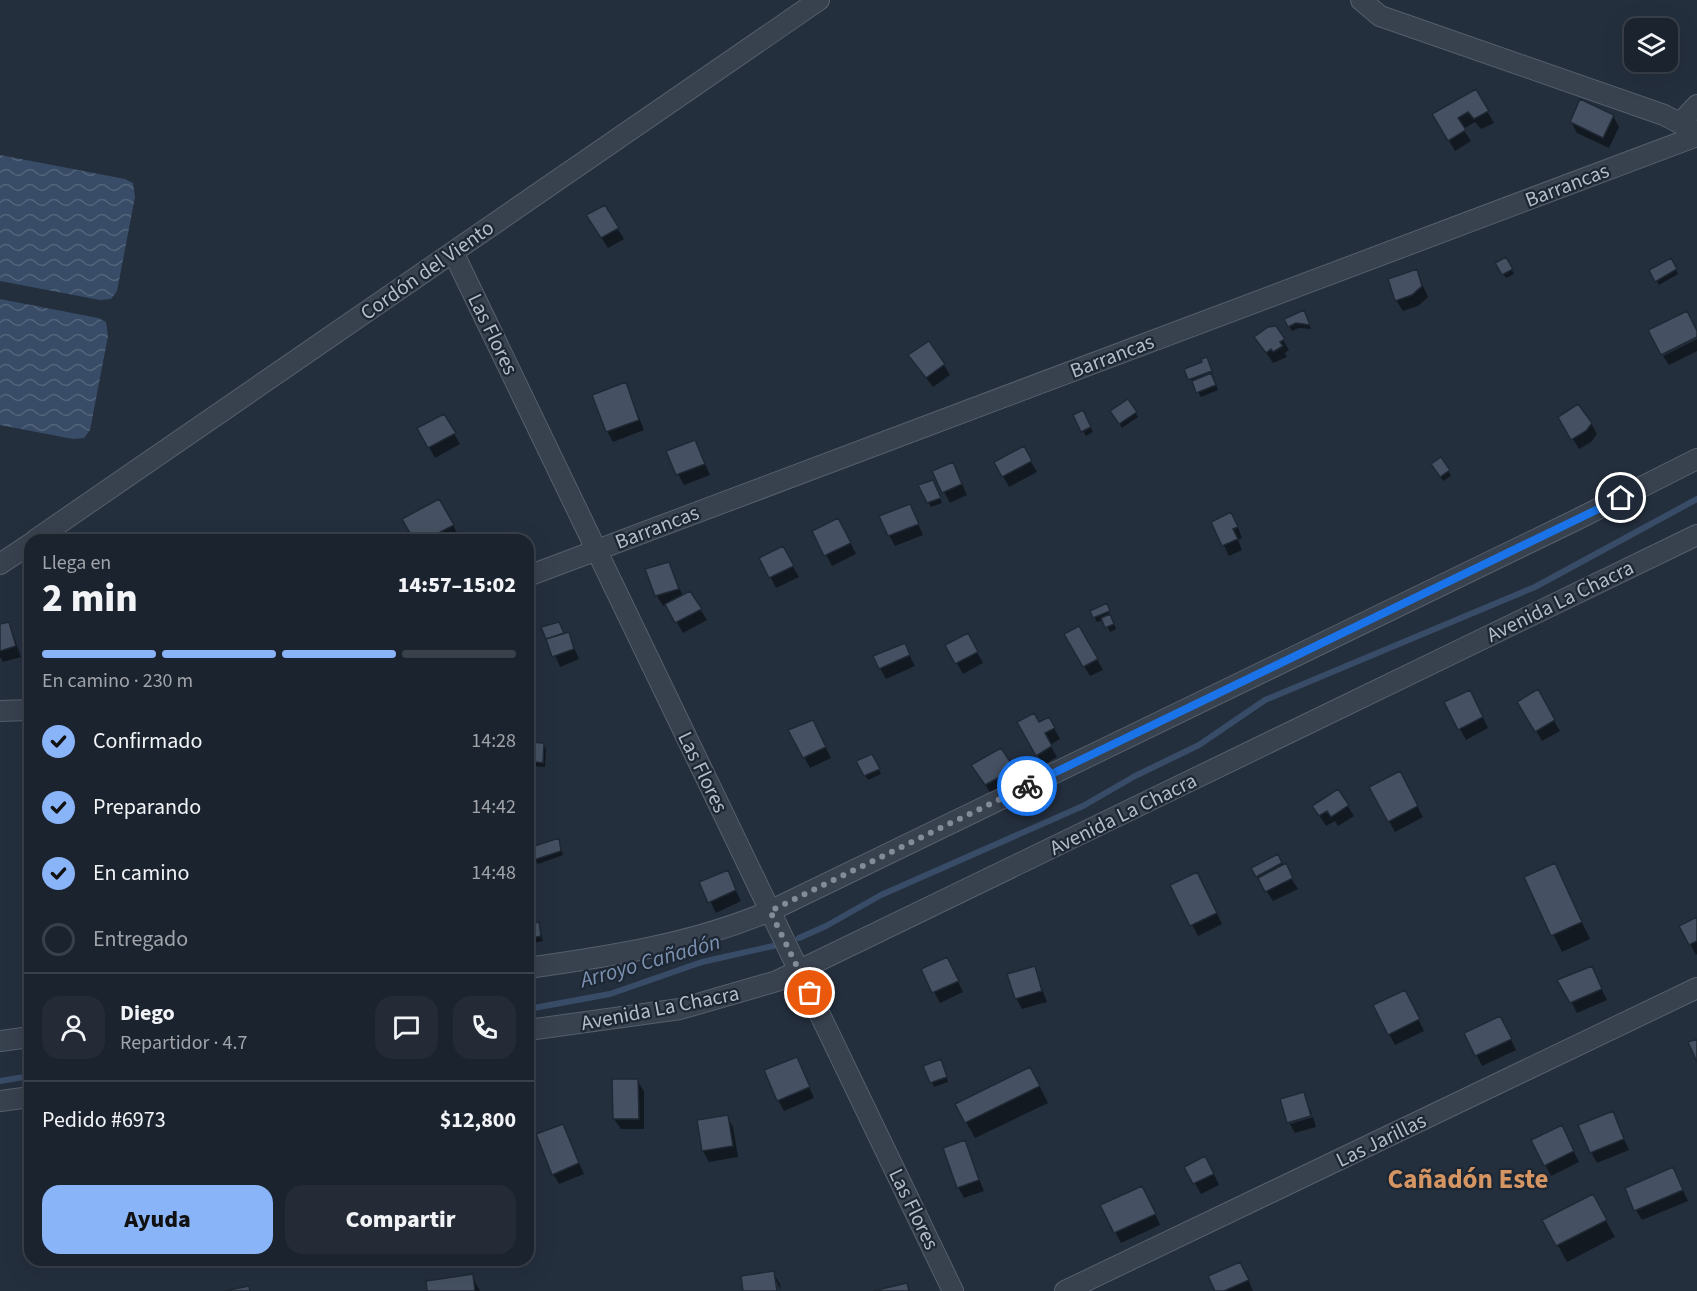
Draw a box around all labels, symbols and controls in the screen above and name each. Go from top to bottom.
map controls [1624,18,1678,72]
button: layers [1624,18,1678,72]
street label: Barrancas [1521,155,1614,215]
street label: Cordón del Viento [354,213,500,327]
street label: Las Flores [460,288,526,380]
street label: Barrancas [1066,326,1159,386]
pin [1595,472,1646,523]
icon: home [1604,481,1637,514]
street label: Barrancas [611,497,704,557]
text: Llega en [42,549,111,577]
street label: Avenida La Chacra [1481,552,1639,650]
text: 14:57–15:02 [398,569,516,601]
text: 2 min [42,571,138,627]
text: En camino · 230 m [42,667,193,695]
icon: check [42,725,75,758]
text: Confirmado [93,725,202,757]
street label: Las Flores [670,726,736,818]
text: 14:28 [471,727,516,755]
courier [997,756,1057,816]
street label: Avenida La Chacra [1044,765,1202,863]
icon: bike [1011,770,1044,803]
icon: check [42,791,75,824]
text: Preparando [93,791,201,823]
text: 14:42 [471,793,516,821]
icon: check [42,857,75,890]
text: En camino [93,857,190,889]
text: 14:48 [471,859,516,887]
text: Entregado [93,923,188,955]
water label: Arroyo Cañadón [575,926,724,997]
pin [784,967,835,1018]
icon: bag [793,976,826,1009]
street label: Avenida La Chacra [578,978,742,1038]
button: person [42,996,105,1059]
button: chat [375,996,438,1059]
button: phone [453,996,516,1059]
text: Diego [120,997,175,1029]
text: Repartidor · 4.7 [120,1029,247,1057]
text: Pedido #6973 [42,1104,166,1136]
text: $12,800 [440,1104,516,1136]
street label: Las Jarillas [1331,1105,1431,1175]
district label: Cañadón Este [1388,1160,1548,1199]
street label: Las Flores [881,1163,947,1255]
button: Ayuda [42,1185,273,1254]
button: Compartir [285,1185,516,1254]

